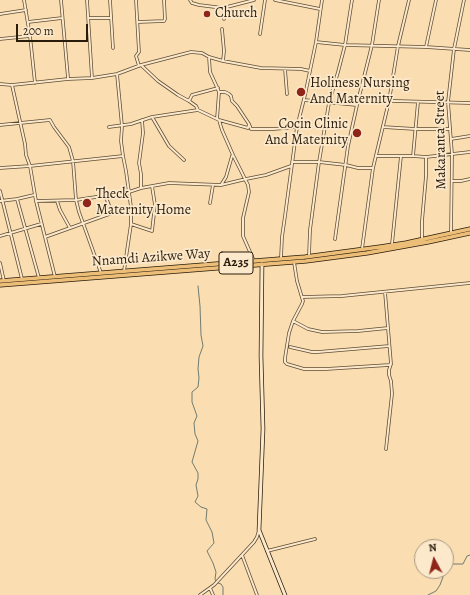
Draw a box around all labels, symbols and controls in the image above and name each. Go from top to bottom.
place label: Church [215,6,257,22]
marker: Church [202,9,212,19]
scale bar [18,16,90,42]
text: 200 m [23,23,54,39]
place label: Holiness Nursing And Maternity [310,76,410,108]
marker: Holiness Nursing And Maternity [295,86,307,98]
street label: Makaranta Street [432,90,450,190]
place label: Cocin Clinic And Maternity [265,117,348,150]
marker: Cocin Clinic And Maternity [351,127,363,139]
place label: Theck Maternity Home [96,187,191,220]
marker: Theck Maternity Home [81,197,93,209]
street label: Nnamdi Azikwe Way [91,245,211,271]
road number: A235 [219,252,253,274]
north arrow [414,539,454,579]
text: N [428,540,437,556]

